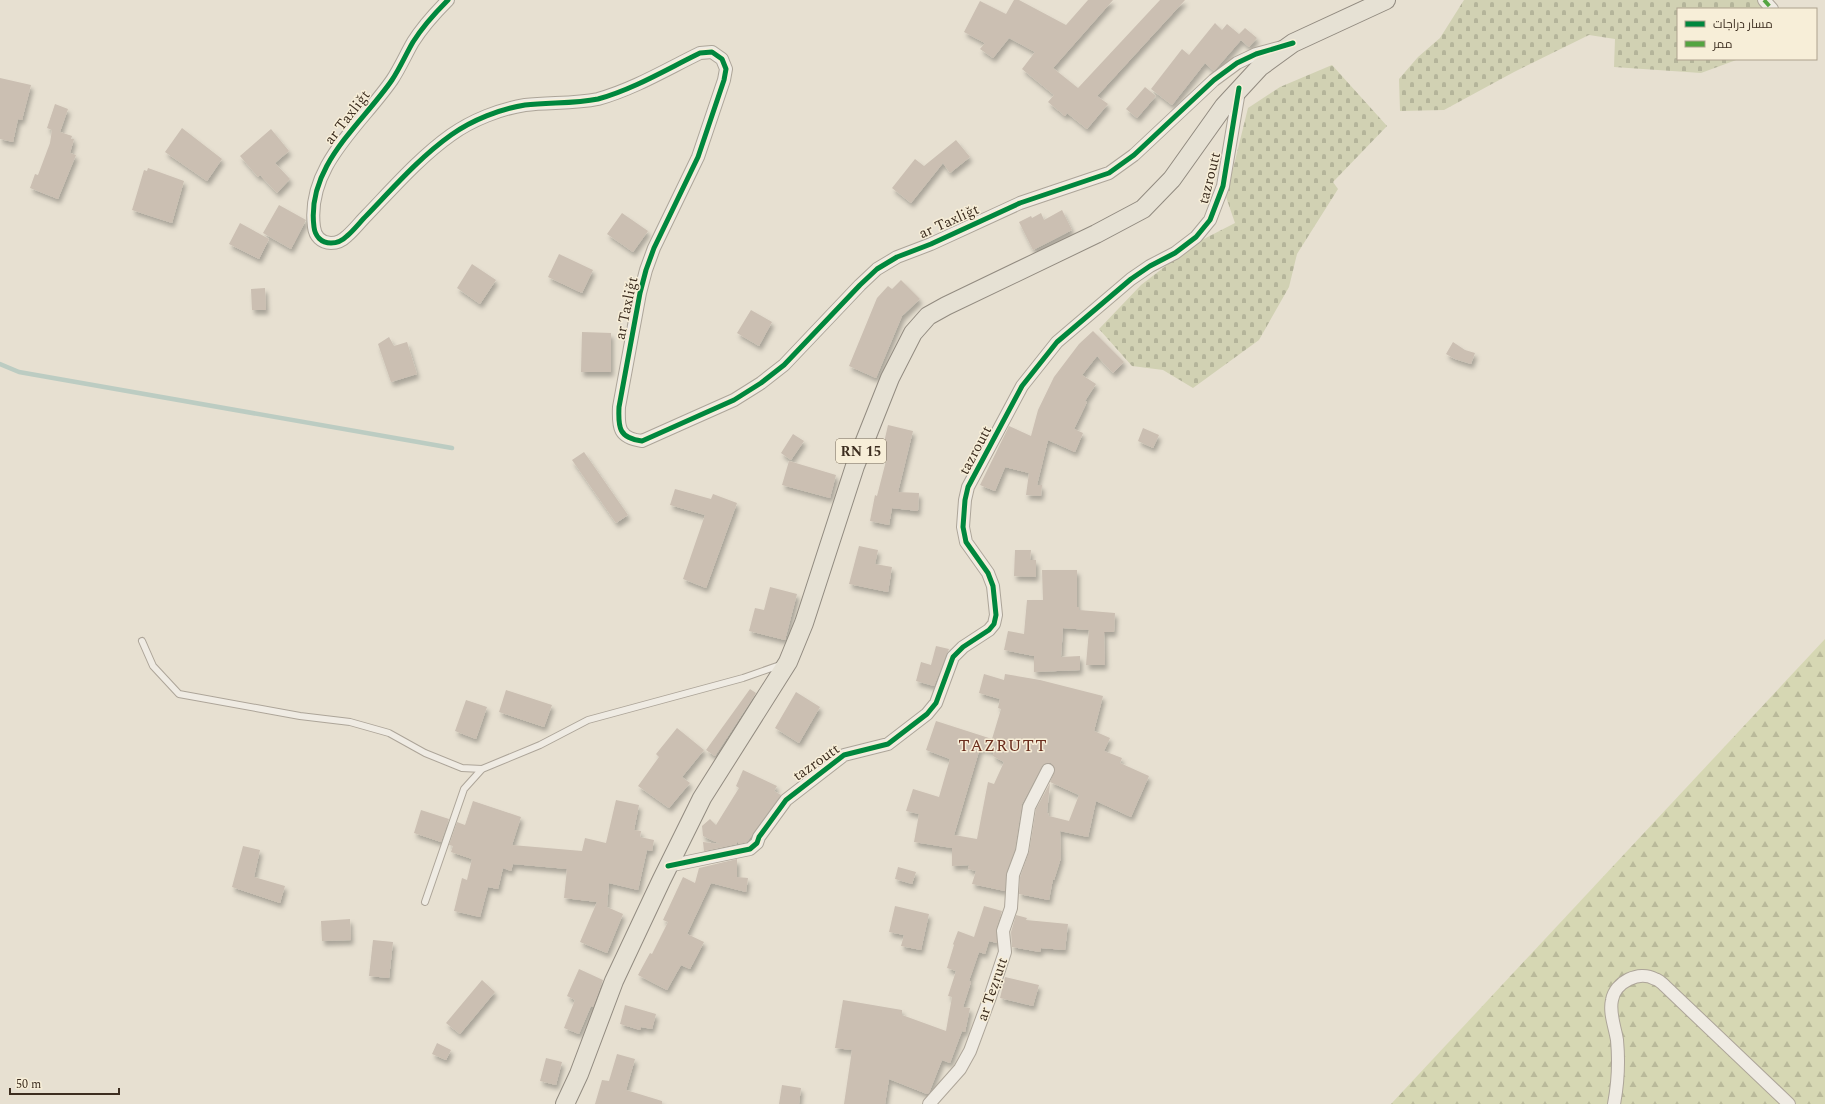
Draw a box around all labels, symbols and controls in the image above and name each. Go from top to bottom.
legend [1677,8,1817,60]
text: مسار دراجات [1713,15,1773,34]
text: ممر [1712,35,1732,54]
street label: ar Taxliǧt [319,85,376,150]
street label: tazroutt [1192,150,1227,207]
street label: ar Taxliǧt [915,198,983,245]
street label: ar Taxliǧt [609,274,644,342]
street label: tazroutt [953,422,998,479]
road number: RN 15 [836,439,886,463]
district label: TAZRUTT [958,733,1048,759]
street label: tazroutt [788,738,845,787]
street label: ar Teẓṛutt [971,954,1014,1024]
scale bar [10,1070,119,1096]
text: 50 m [16,1075,41,1094]

